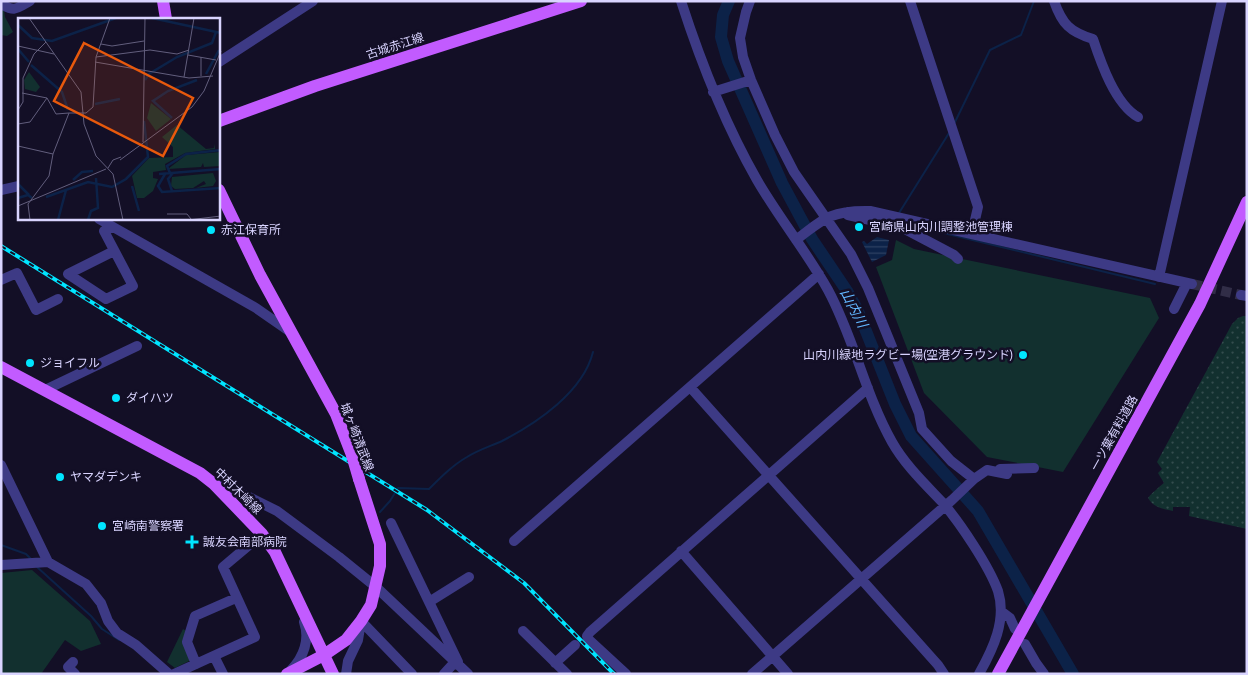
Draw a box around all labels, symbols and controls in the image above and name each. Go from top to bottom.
inset map [18,18,220,220]
street label: 古城赤江線 [364,30,426,62]
place label: 宮崎県山内川調整池管理棟 [869,220,1013,234]
marker: 宮崎県山内川調整池管理棟 [853,221,865,233]
place label: 赤江保育所 [221,223,281,237]
marker: 赤江保育所 [205,224,217,236]
water label: 山内川 [837,286,872,332]
place label: 山内川緑地ラグビー場(空港グラウンド) [803,348,1013,362]
marker: 山内川緑地ラグビー場(空港グラウンド) [1017,349,1029,361]
place label: ジョイフル [40,356,100,370]
marker: ジョイフル [24,357,36,369]
place label: ダイハツ [126,391,174,405]
marker: ダイハツ [110,392,122,404]
street label: 一ツ葉有料道路 [1088,393,1140,473]
street label: 城ヶ崎清武線 [338,401,376,473]
street label: 中村木崎線 [212,465,264,517]
place label: ヤマダデンキ [70,470,142,484]
marker: ヤマダデンキ [54,471,66,483]
place label: 宮崎南警察署 [112,519,184,533]
marker: 宮崎南警察署 [96,520,108,532]
marker: 誠友会南部病院 [185,535,199,549]
place label: 誠友会南部病院 [203,535,287,549]

